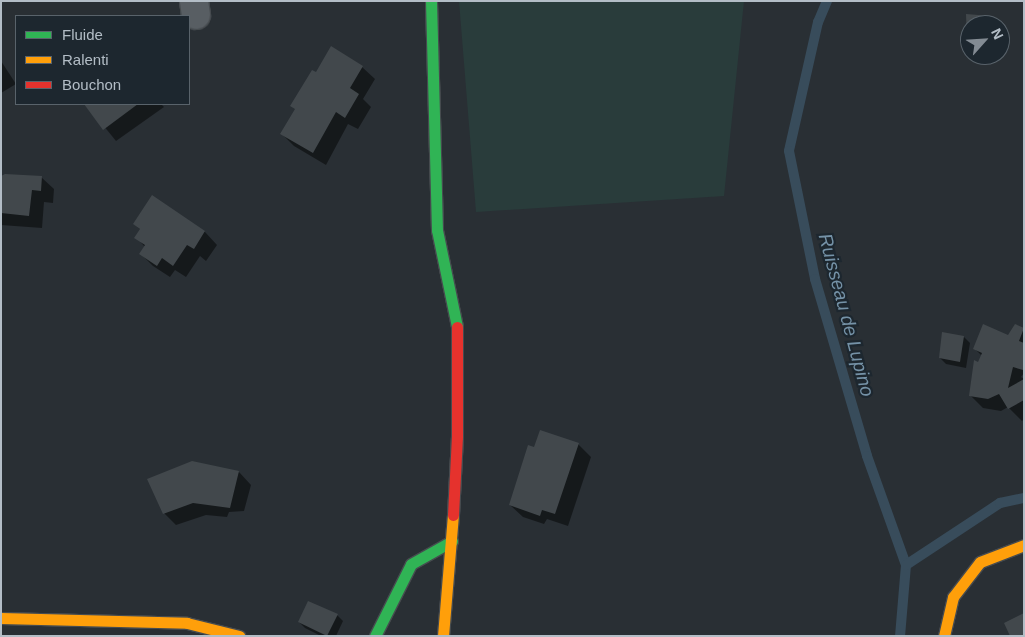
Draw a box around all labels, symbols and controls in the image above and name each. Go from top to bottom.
legend [15,15,190,105]
north arrow [960,15,1010,65]
text: Fluide [62,26,103,43]
text: N [988,26,1007,42]
text: Ralenti [62,51,109,68]
text: Bouchon [62,76,121,93]
water label: Ruisseau de Lupino [813,231,879,399]

